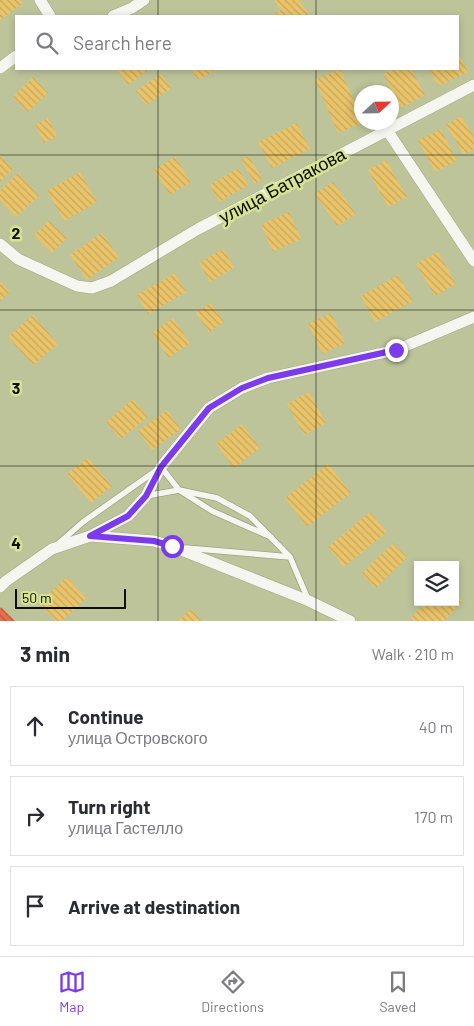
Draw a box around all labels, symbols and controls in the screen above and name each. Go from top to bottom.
search box [15,15,459,70]
icon: search [33,29,61,57]
text: Search here [73,31,172,54]
north arrow [354,85,399,130]
street label: улица Батракова [215,142,350,228]
text: 2 [12,223,21,242]
route end [385,339,408,362]
text: 3 [12,378,20,397]
text: 4 [11,533,21,552]
route start [161,535,184,558]
map controls [414,561,459,606]
button: layers [414,561,459,606]
scale bar [15,586,126,609]
text: 50 m [22,589,51,606]
text: 3 min [20,641,70,666]
text: Walk · 210 m [372,644,454,663]
text: Continue [68,705,144,728]
icon: ahead [21,712,49,740]
text: 40 m [419,717,453,736]
text: улица Островского [68,728,208,747]
text: Turn right [68,795,150,818]
icon: right [21,802,49,830]
text: 170 m [414,807,453,826]
text: улица Гастелло [68,818,183,837]
icon: arrive [21,892,49,920]
text: Arrive at destination [68,895,240,918]
tab: Map [58,968,86,1015]
tab: Directions [201,968,264,1015]
tab: Saved [379,968,416,1015]

